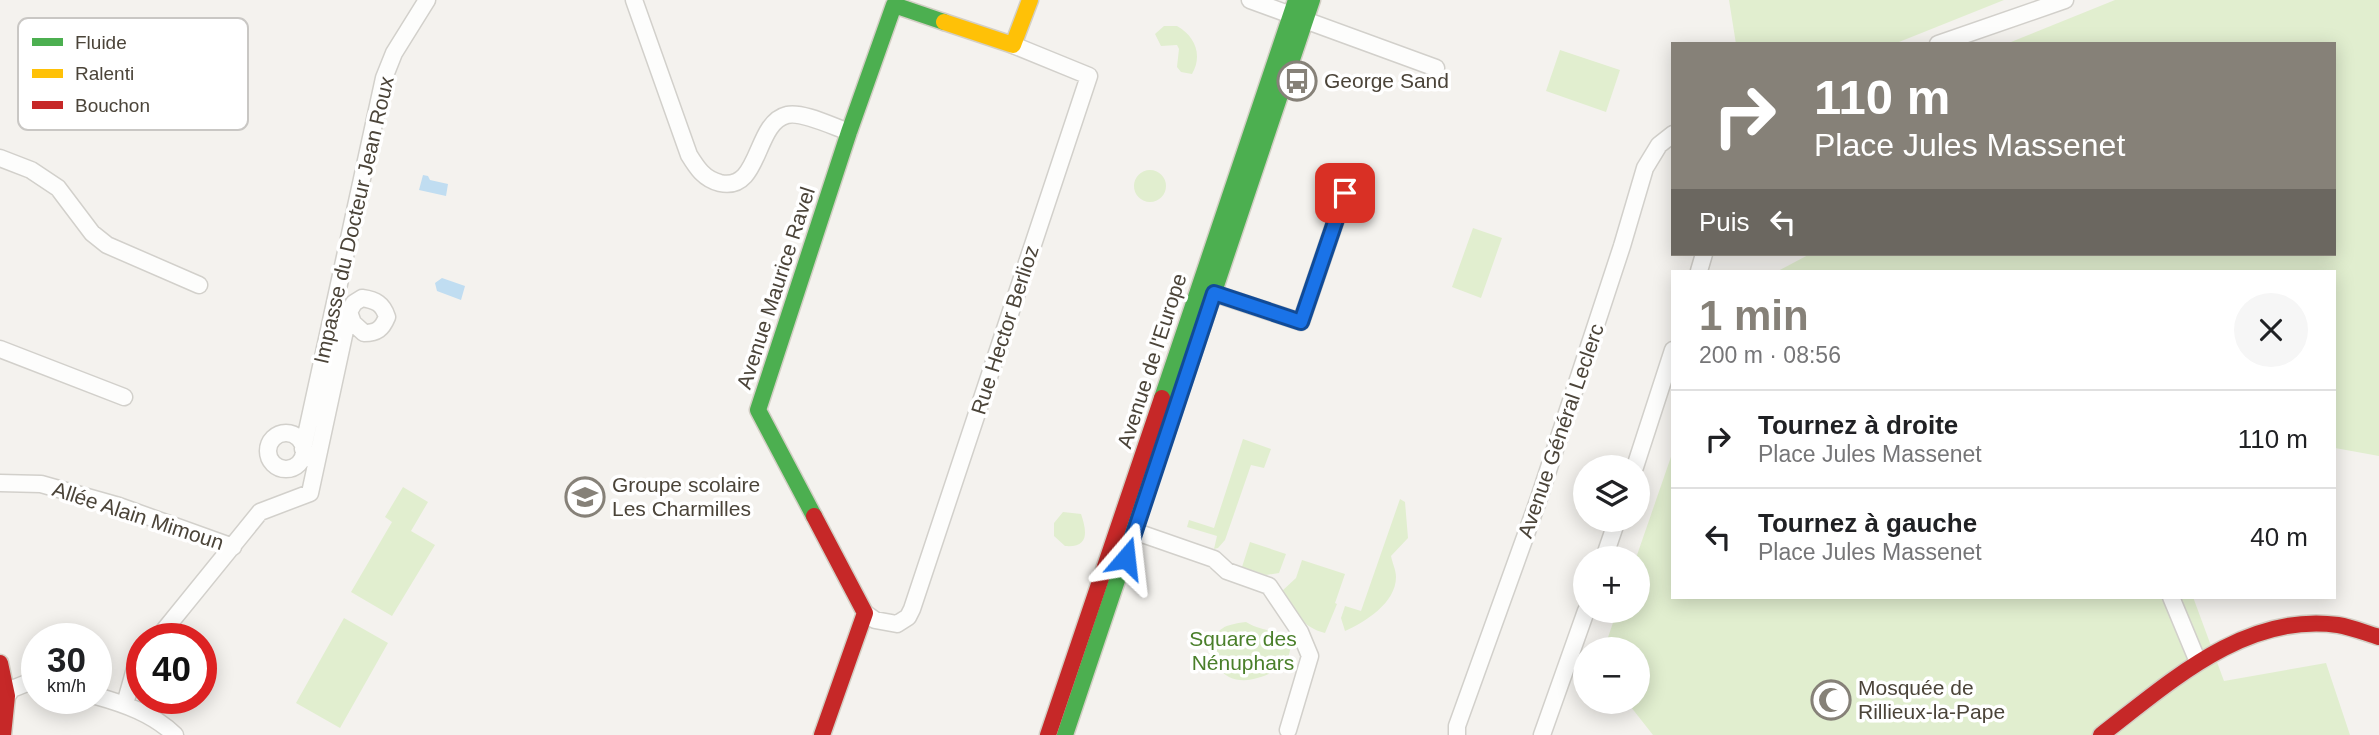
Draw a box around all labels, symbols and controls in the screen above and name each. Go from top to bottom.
legend [18,18,248,130]
text: Fluide [75,32,127,53]
bus stop icon: George Sand [1276,60,1318,102]
text: Ralenti [75,63,134,84]
place label: George Sand [1324,69,1449,92]
icon: right [1699,70,1790,161]
text: 110 m [1814,70,1950,124]
street label: Impasse du Docteur Jean Roux [309,74,398,366]
text: Bouchon [75,95,150,116]
text: Place Jules Massenet [1814,127,2125,163]
pin [1315,163,1375,223]
icon: arrive [1326,174,1364,212]
street label: Avenue Maurice Ravel [732,184,819,392]
icon: left [1764,203,1802,241]
text: Puis [1699,207,1750,237]
street label: Rue Hector Berlioz [966,242,1043,417]
street label: Avenue de l'Europe [1112,271,1191,451]
text: 1 min [1699,292,1809,339]
button: close [2234,293,2308,367]
street label: Avenue Général Leclerc [1513,321,1608,541]
text: 200 m · 08:56 [1699,342,1841,368]
text: Tournez à droite [1758,410,1958,440]
icon: right [1699,420,1737,458]
text: 110 m [2238,424,2308,454]
text: Place Jules Massenet [1758,441,1982,467]
map controls [1573,455,1650,714]
button: layers [1573,455,1650,532]
place label: Groupe scolaire Les Charmilles [612,473,760,520]
school or university icon: Groupe scolaire Les Charmilles [564,476,606,518]
street label: Allée Alain Mimoun [50,477,227,554]
text: Tournez à gauche [1758,508,1977,538]
icon: left [1699,518,1737,556]
position arrow [1089,521,1163,595]
text: 40 m [2250,522,2308,552]
text: Place Jules Massenet [1758,539,1982,565]
button: + [1573,546,1650,623]
speed limit sign: 40 [126,623,217,714]
park label: Square des Nénuphars [1189,627,1297,674]
button: − [1573,637,1650,714]
text: 30 [47,640,86,679]
text: km/h [47,676,86,696]
place label: Mosquée de Rillieux-la-Pape [1858,676,2005,723]
mosque icon: Mosquée de Rillieux-la-Pape [1810,679,1852,721]

